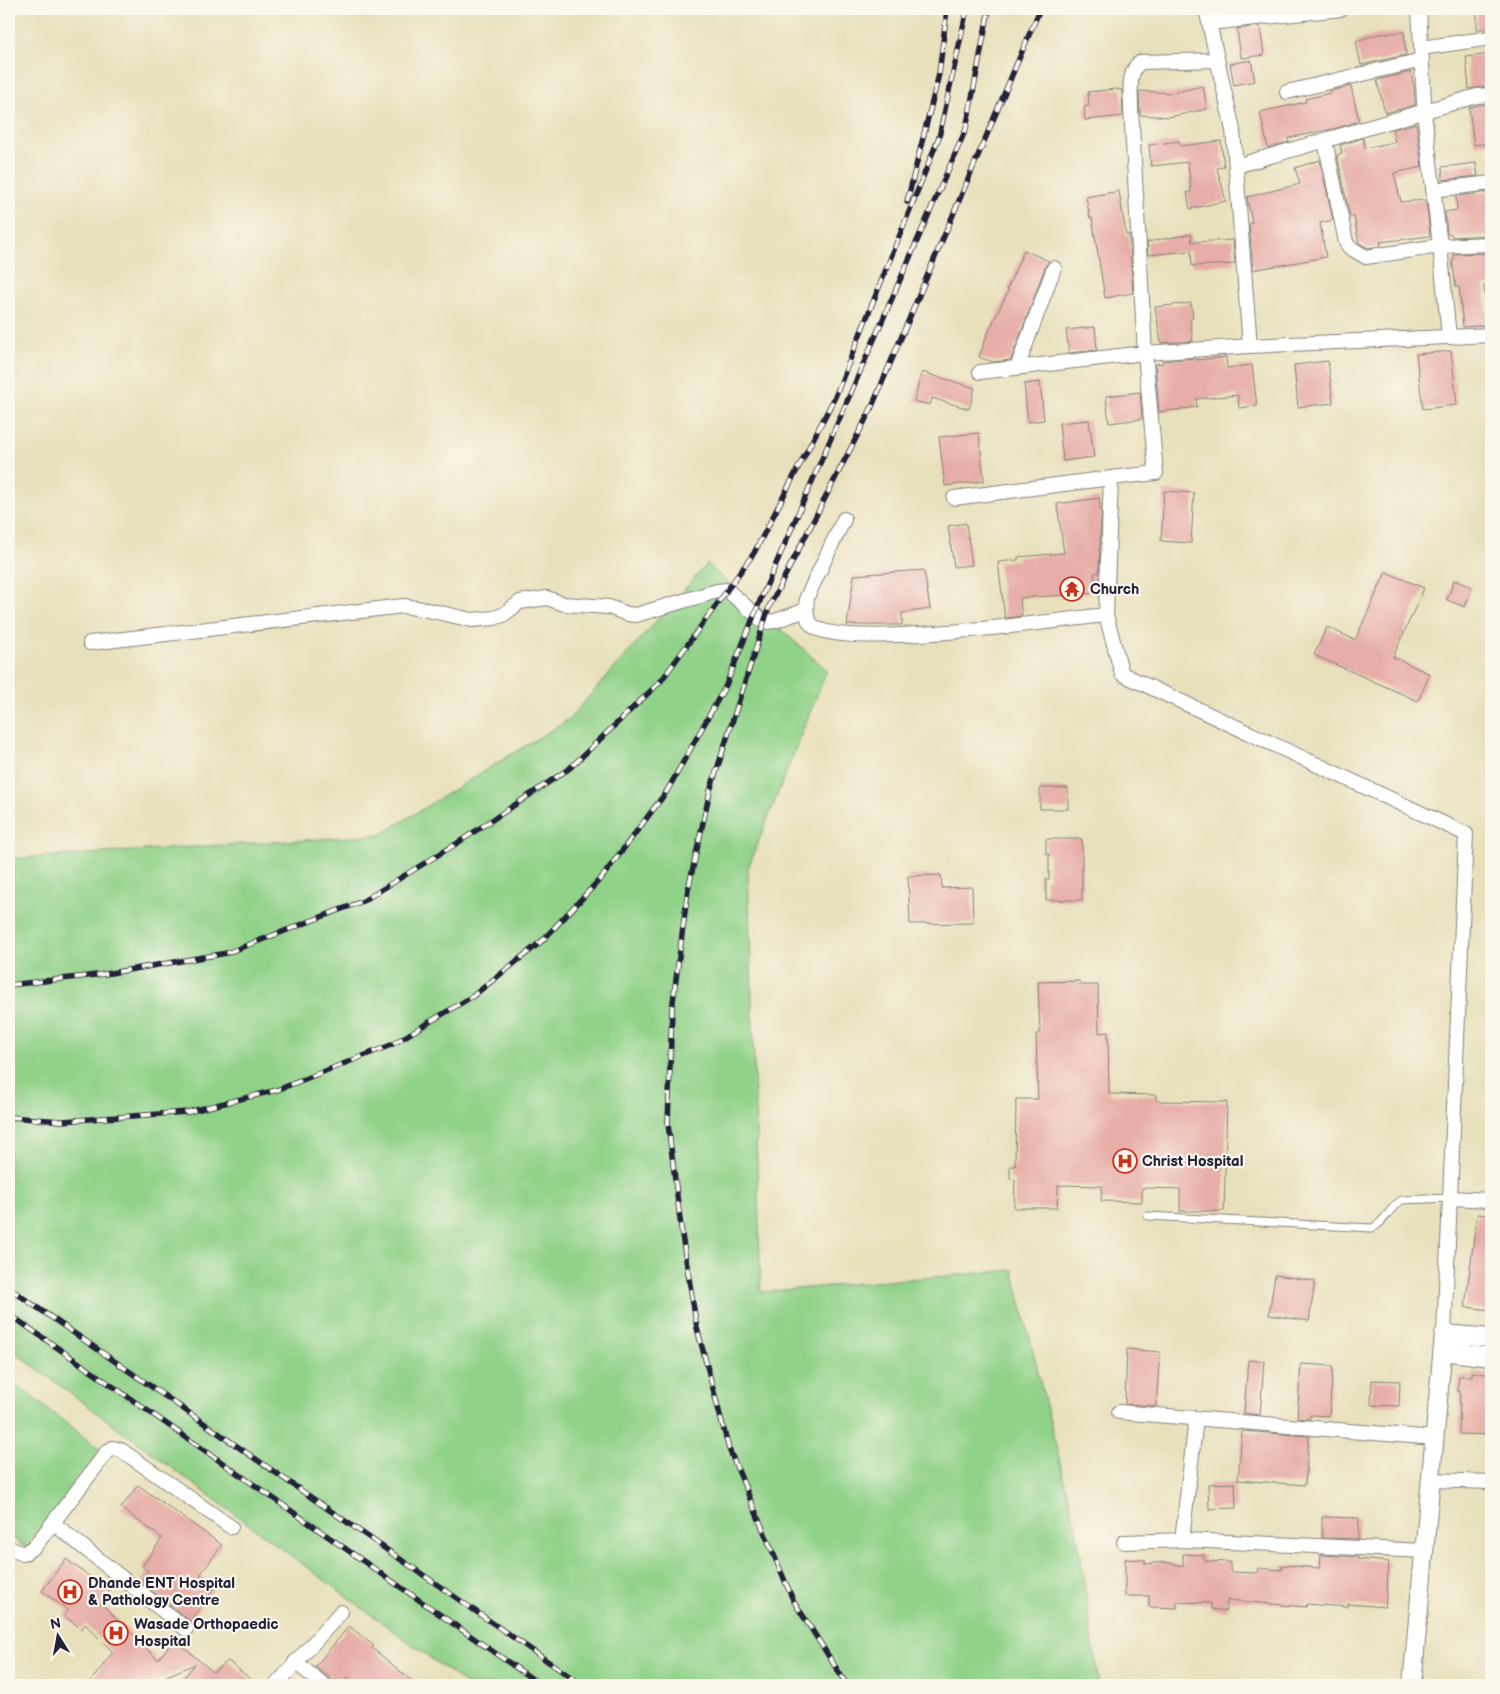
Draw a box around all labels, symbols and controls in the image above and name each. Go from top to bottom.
temple icon: Church [1059,576,1085,602]
place label: Church [1090,580,1139,599]
hospital icon: Christ Hospital [1112,1148,1138,1174]
place label: Christ Hospital [1142,1152,1243,1171]
place label: Dhande ENT Hospital & Pathology Centre [88,1574,235,1610]
hospital icon: Dhande ENT Hospital & Pathology Centre [57,1579,83,1605]
north arrow [32,1612,82,1662]
text: N [49,1614,62,1633]
place label: Wasade Orthopaedic Hospital [134,1615,279,1651]
hospital icon: Wasade Orthopaedic Hospital [103,1620,129,1646]

